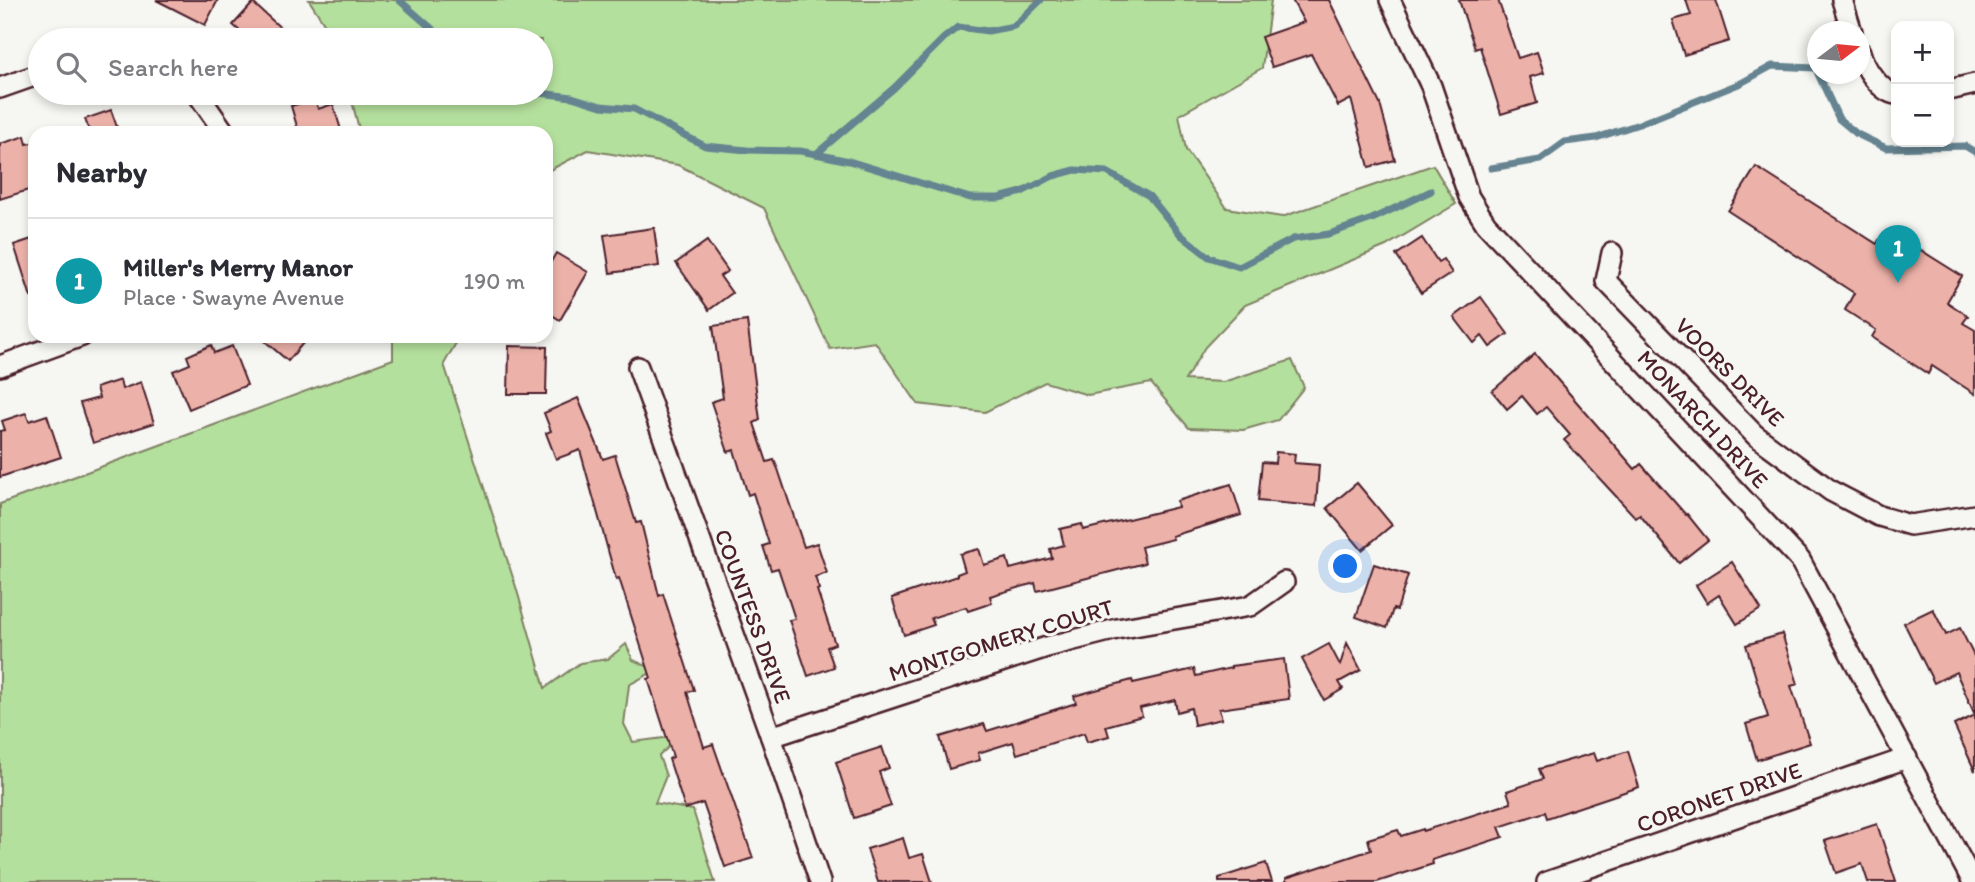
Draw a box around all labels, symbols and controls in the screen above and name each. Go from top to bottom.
north arrow [1807,21,1870,84]
map controls [1891,21,1954,147]
button: + [1891,21,1954,84]
search box [28,28,553,105]
icon: search [52,48,90,86]
text: Search here [108,51,238,83]
button: − [1891,84,1954,147]
text: Nearby [56,153,147,190]
pin: 1 [1875,225,1921,283]
text: Miller's Merry Manor [123,251,353,283]
text: 1 [74,267,84,295]
text: 190 m [464,267,525,295]
text: Place · Swayne Avenue [123,283,344,311]
street label: VOORS DRIVE [1669,311,1791,433]
street label: MONARCH DRIVE [1632,344,1774,494]
street label: COUNTESS DRIVE [709,525,797,707]
your location [1328,549,1362,583]
street label: MONTGOMERY COURT [885,592,1117,687]
street label: CORONET DRIVE [1633,756,1805,838]

